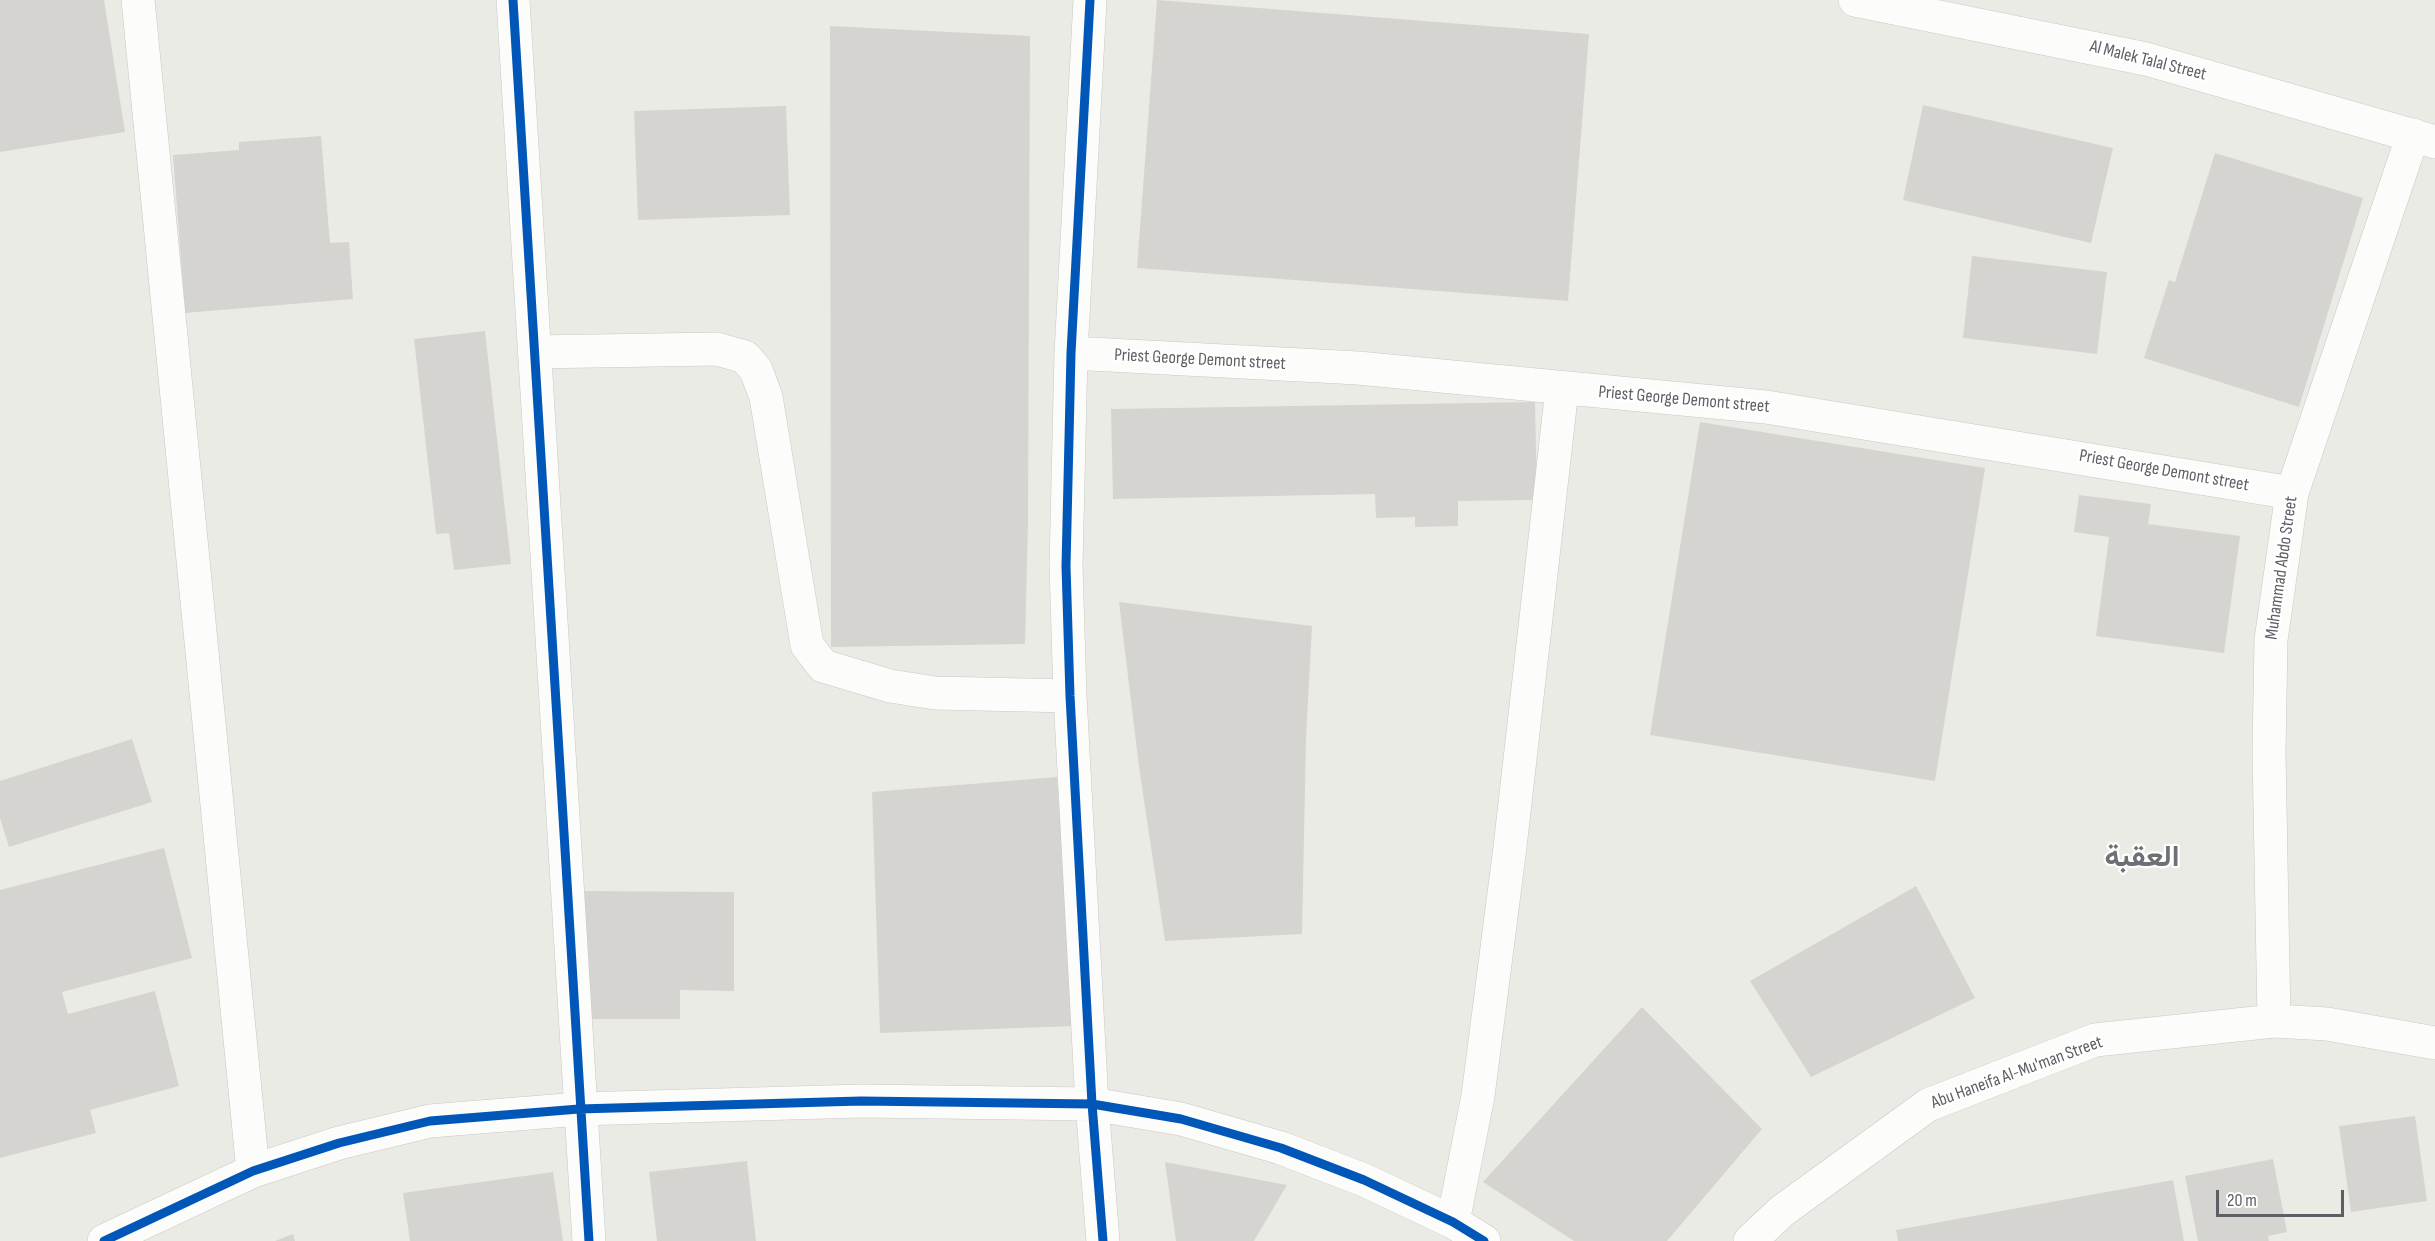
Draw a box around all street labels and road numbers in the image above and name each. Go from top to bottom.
street label: Al Malek Talal Street [2087,36,2209,86]
street label: Priest George Demont street [1114,345,1286,375]
street label: Priest George Demont street [1597,382,1771,418]
street label: Priest George Demont street [2078,445,2250,497]
street label: Muhammad Abdo Street [2261,495,2303,641]
street label: Abu Haneifa Al-Mu'man Street [1928,1032,2106,1114]

